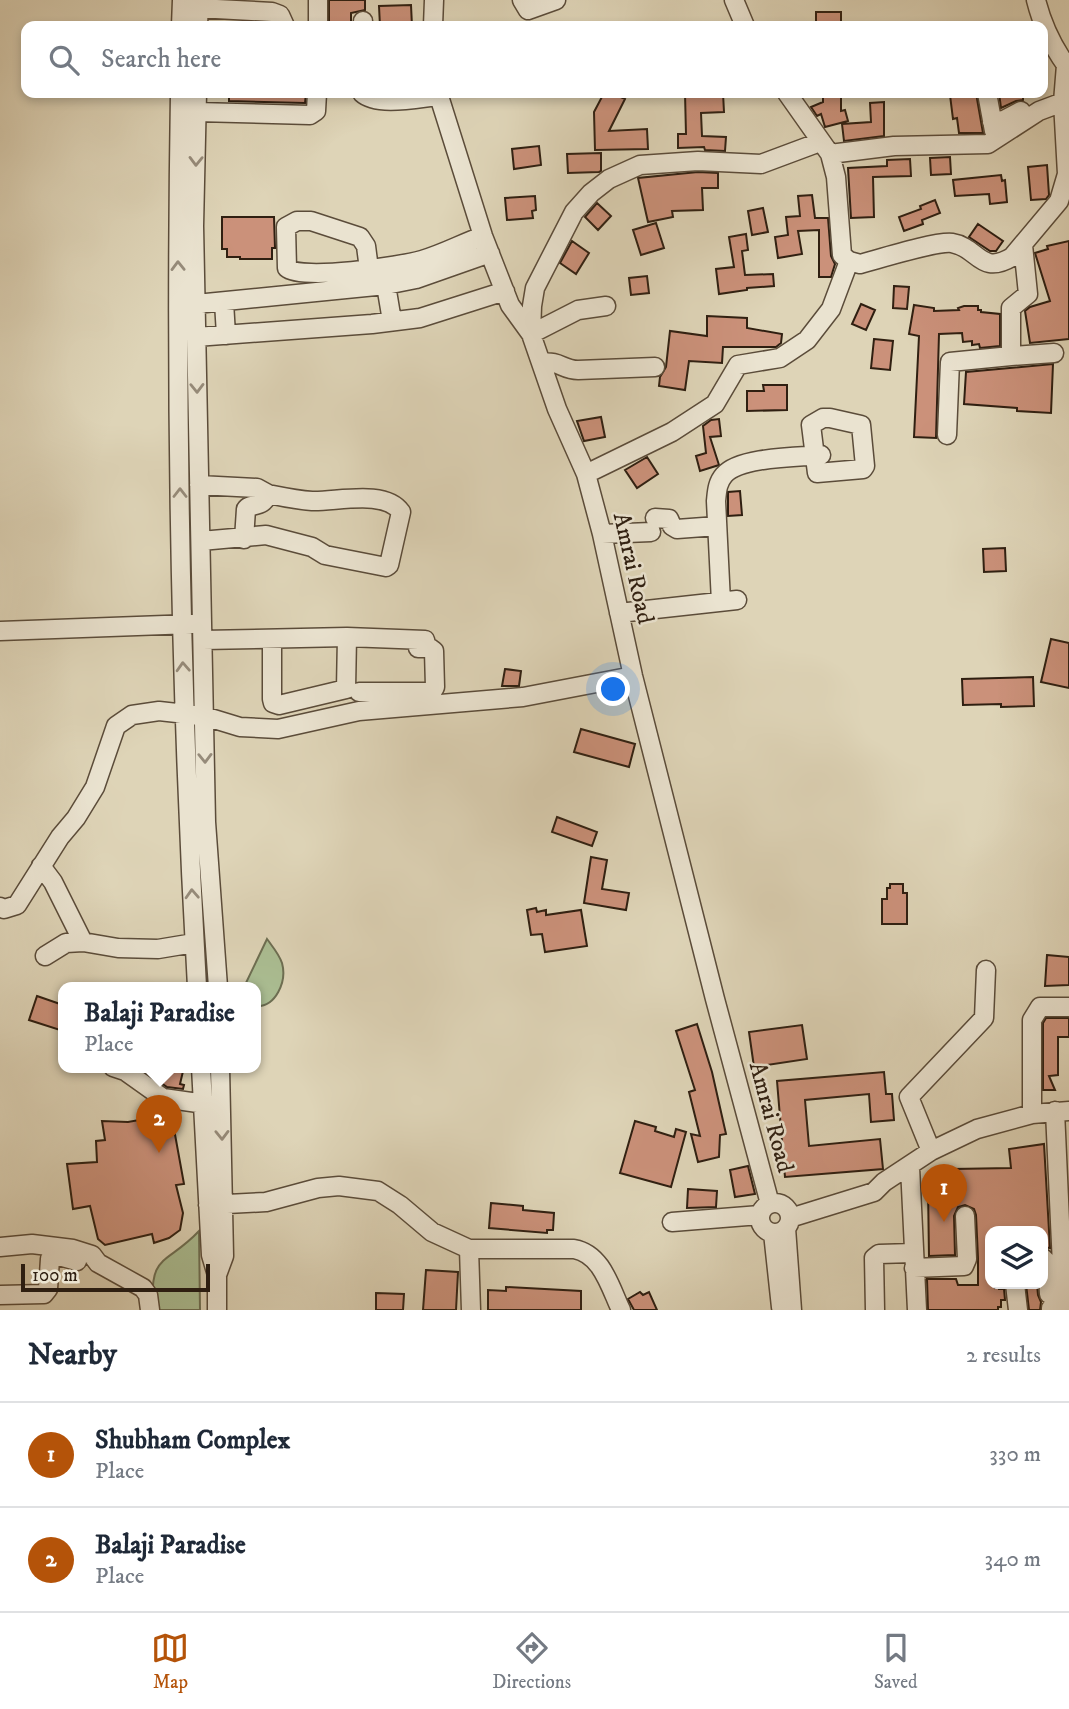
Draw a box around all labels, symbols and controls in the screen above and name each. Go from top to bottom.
search box [21,21,1048,98]
icon: search [45,41,83,79]
text: Search here [101,43,221,76]
one-way arrow [188,156,203,167]
one-way arrow [170,260,186,271]
one-way arrow [190,383,205,394]
one-way arrow [172,488,188,498]
street label: Amrai Road [606,510,660,627]
one-way arrow [176,661,191,672]
your location [596,672,630,706]
one-way arrow [197,753,213,763]
one-way arrow [184,888,199,899]
popup [58,982,261,1073]
text: Balaji Paradise [84,997,235,1030]
text: Place [84,1030,133,1059]
street label: Amrai Road [742,1059,800,1176]
pin: 2 [136,1095,182,1153]
one-way arrow [214,1131,230,1141]
pin: 1 [921,1164,967,1222]
map controls [985,1226,1048,1289]
button: layers [985,1226,1048,1289]
scale bar [21,1261,210,1293]
text: 100 m [32,1264,78,1287]
text: Nearby [28,1337,117,1374]
text: 2 results [966,1341,1041,1370]
text: Shubham Complex [95,1424,290,1457]
text: 1 [47,1440,55,1469]
text: 330 m [989,1440,1041,1469]
text: Place [95,1457,144,1486]
text: Balaji Paradise [95,1529,246,1562]
text: 2 [45,1545,57,1574]
text: 340 m [985,1545,1041,1574]
text: Place [95,1562,144,1591]
tab: Map [151,1629,189,1694]
tab: Directions [492,1629,571,1694]
tab: Saved [874,1629,918,1694]

